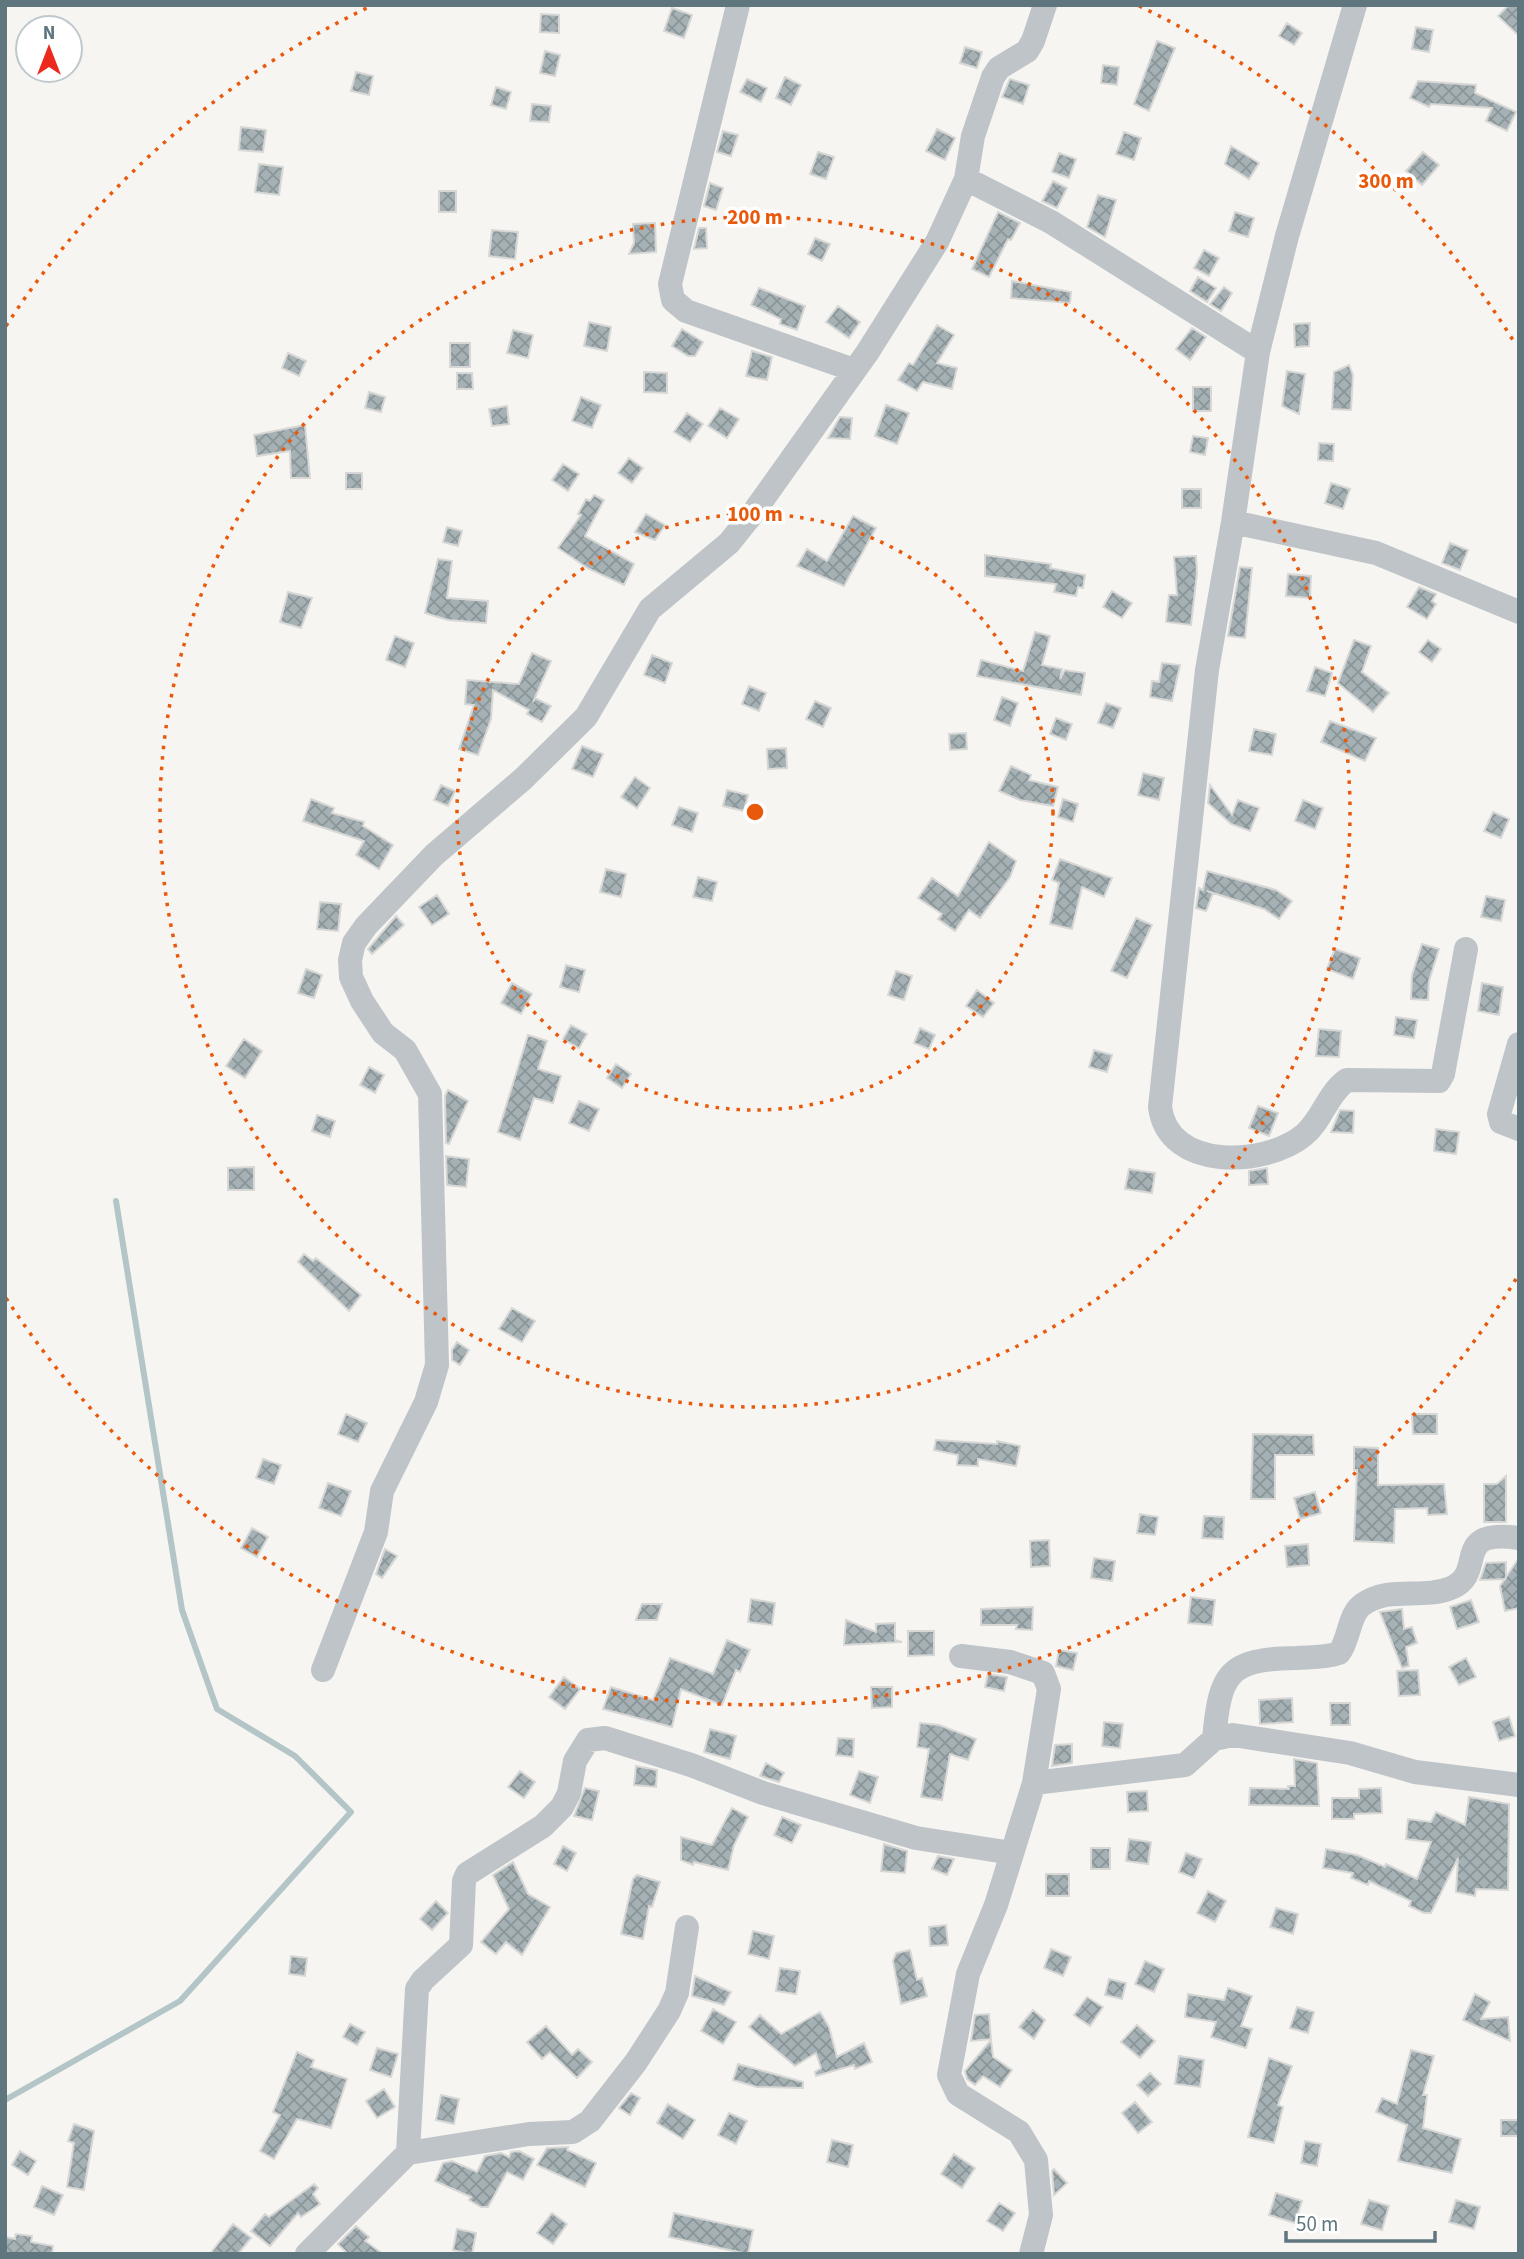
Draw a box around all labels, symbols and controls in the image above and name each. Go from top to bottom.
north arrow [14,14,84,84]
text: N [43,20,55,47]
text: 300 m [1358,166,1414,196]
text: 200 m [727,202,783,232]
text: 100 m [727,499,783,529]
centre of rings [743,800,767,824]
scale bar [1286,2200,1435,2244]
text: 50 m [1296,2209,1338,2239]

